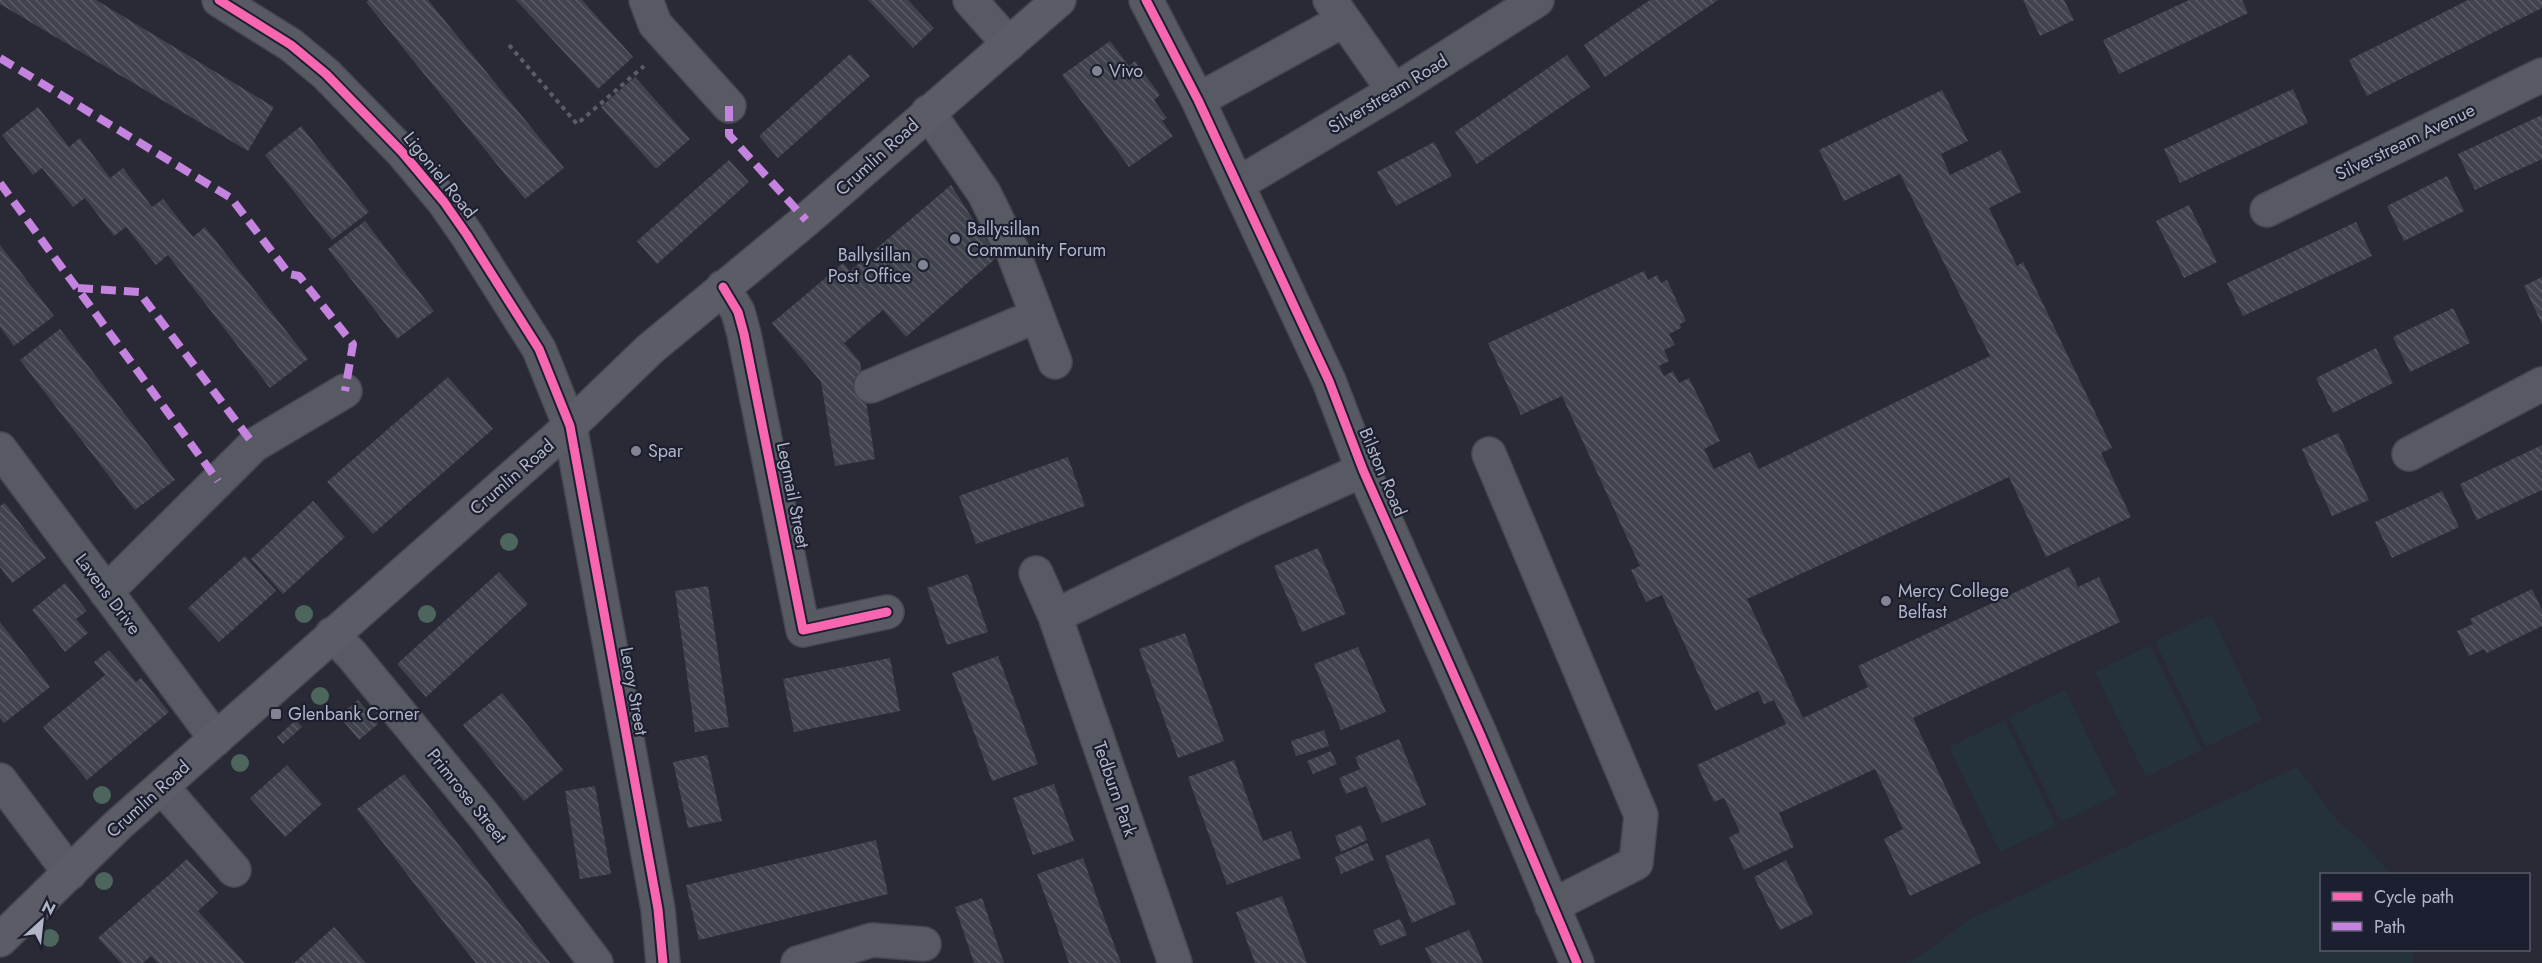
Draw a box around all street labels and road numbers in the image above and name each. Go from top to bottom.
street label: Silverstream Road [1323,48,1453,140]
street label: Silverstream Avenue [2331,97,2479,187]
street label: Crumlin Road [829,112,925,202]
street label: Ligoniel Road [397,126,483,224]
street label: Bilston Road [1353,424,1413,520]
street label: Crumlin Road [464,433,560,521]
street label: Legmail Street [770,440,816,551]
street label: Lavens Drive [69,548,147,640]
street label: Leroy Street [613,645,655,738]
street label: Tedburn Park [1087,738,1143,840]
street label: Primrose Street [421,743,514,849]
street label: Crumlin Road [100,754,196,844]

